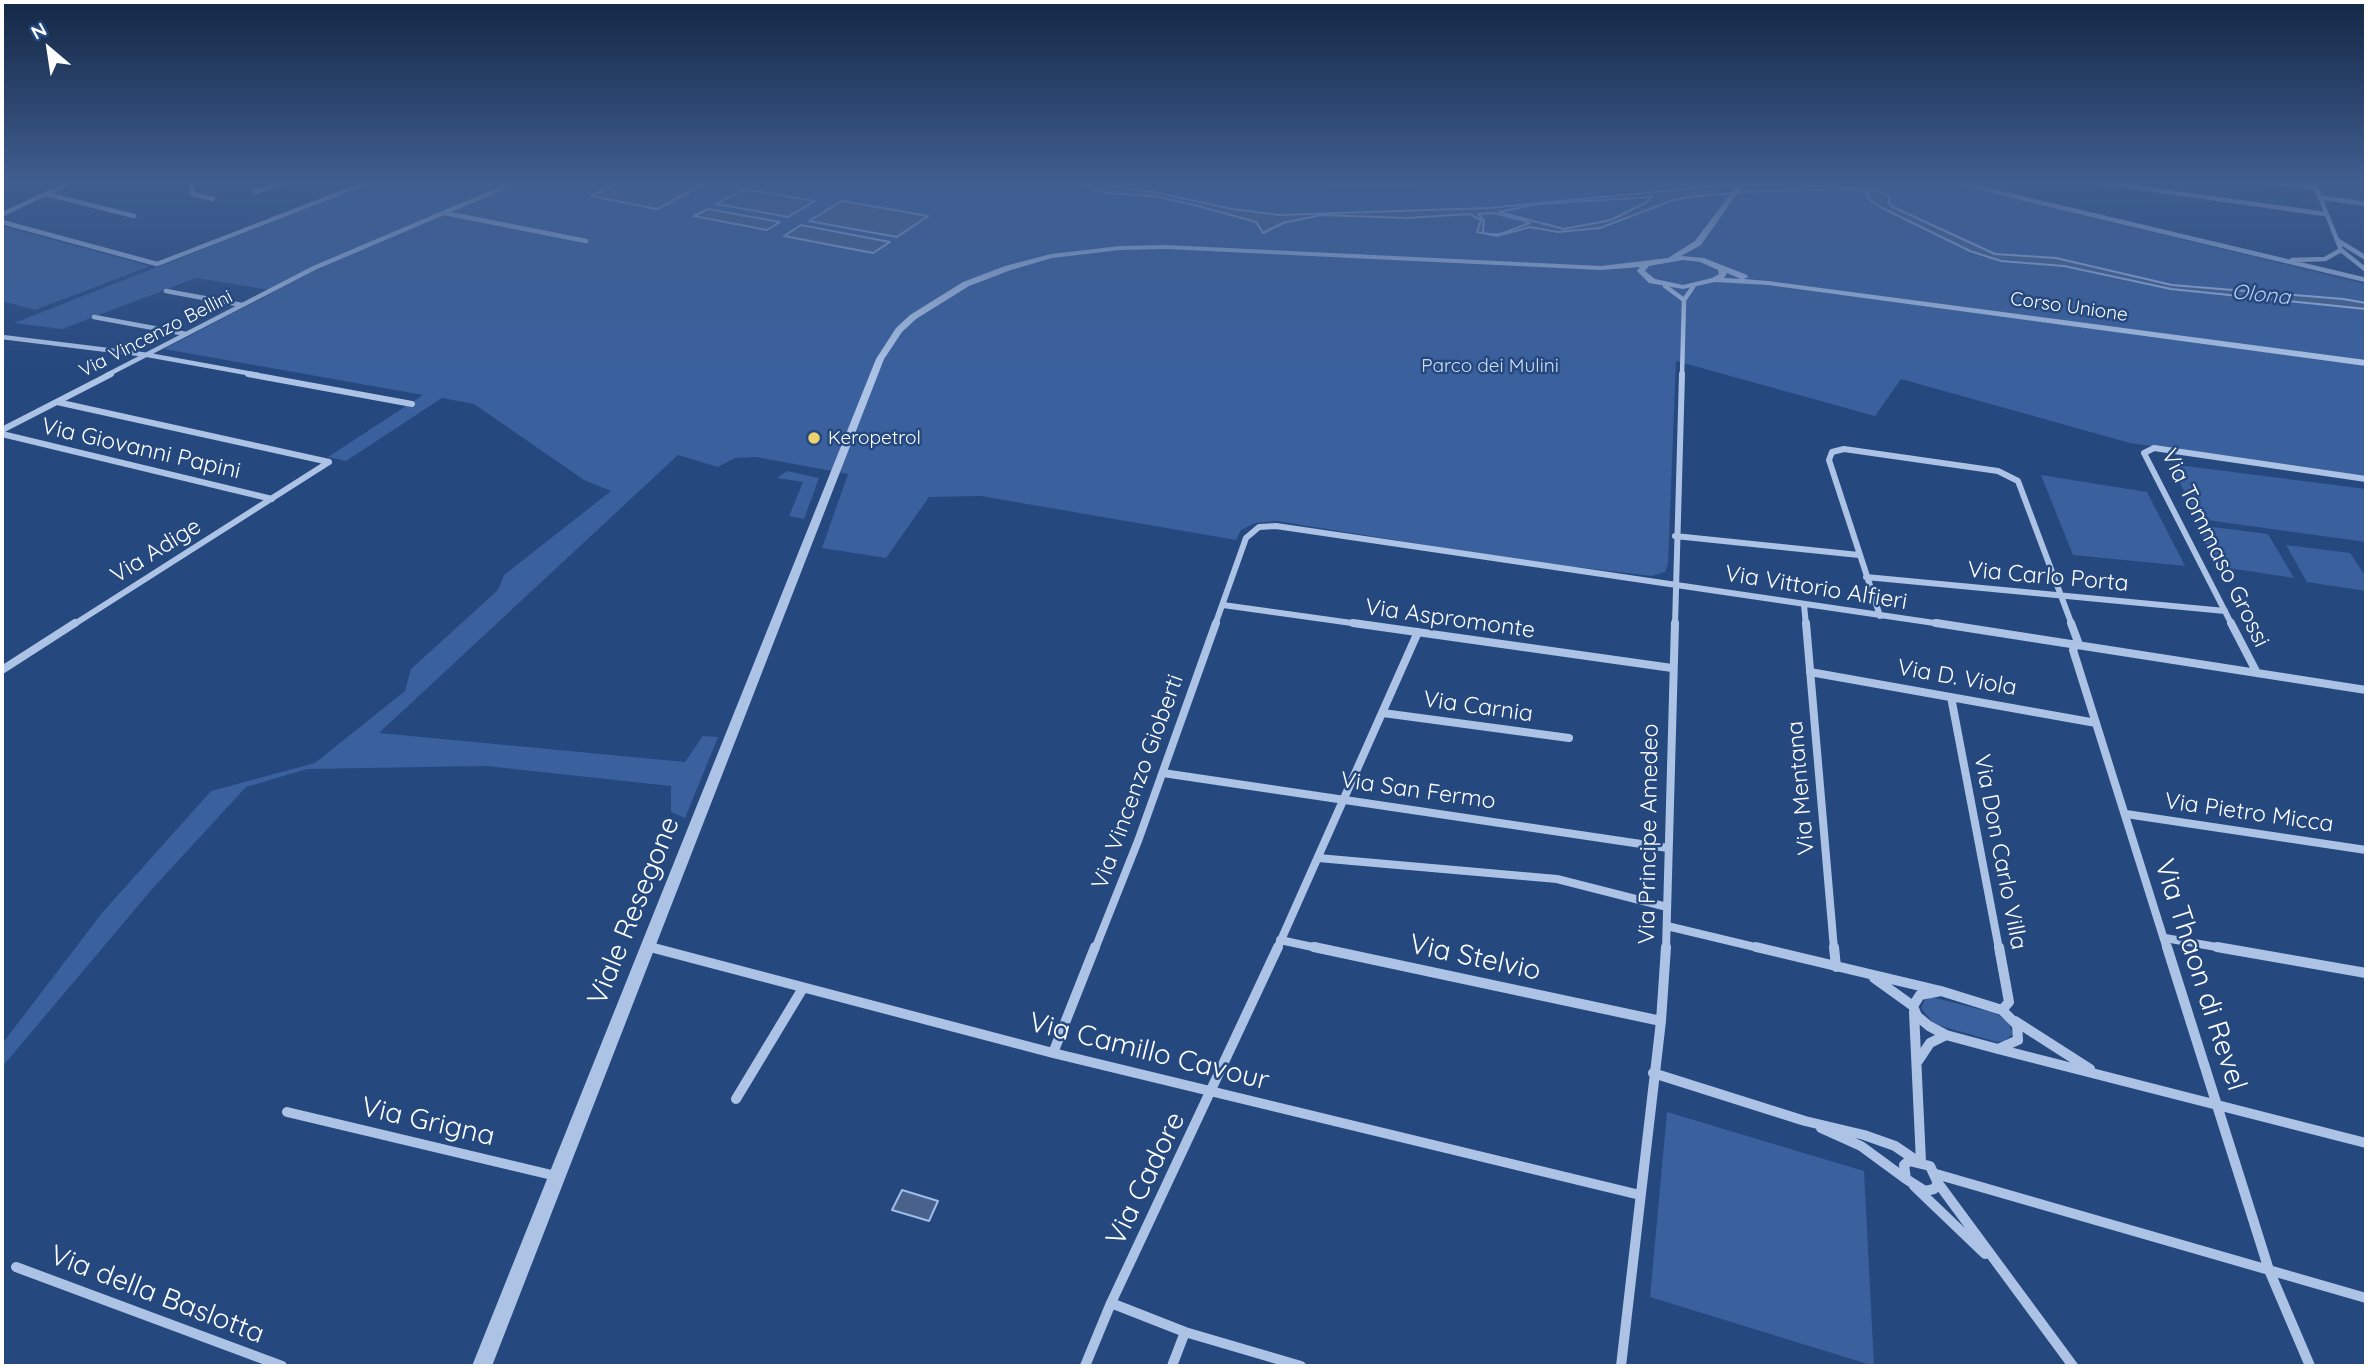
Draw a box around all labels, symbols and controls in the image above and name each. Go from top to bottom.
north arrow [14,14,84,84]
text: N [27,17,51,45]
water label: Olona [2231,279,2291,311]
street label: Via Vincenzo Bellini [75,285,237,383]
street label: Corso Unione [2009,287,2129,327]
park label: Parco dei Mulini [1421,355,1559,377]
street label: Via Giovanni Papini [39,413,243,485]
place label: Keropetrol [828,427,921,449]
marker: Keropetrol [806,430,822,446]
street label: Via Tommaso Grossi [2155,444,2275,652]
street label: Via Adige [106,513,206,589]
street label: Via Carlo Porta [1966,556,2130,598]
street label: Via Vittorio Alfieri [1723,560,1909,616]
street label: Via Aspromonte [1363,593,1537,645]
street label: Via D. Viola [1895,654,2019,702]
street label: Via Vincenzo Gioberti [1086,671,1190,893]
street label: Via Carnia [1421,686,1535,728]
street label: Via Mentana [1781,720,1821,856]
street label: Via Principe Amedeo [1633,723,1665,945]
street label: Via Don Carlo Villa [1968,752,2032,952]
street label: Via San Fermo [1339,766,1497,816]
street label: Via Pietro Micca [2163,787,2335,839]
street label: Viale Resegone [581,812,687,1010]
street label: Via Thaon di Revel [2147,855,2253,1095]
street label: Via Stelvio [1406,928,1544,988]
street label: Via Camillo Cavour [1025,1006,1273,1098]
street label: Via Grigna [358,1090,498,1154]
street label: Via Cadore [1099,1107,1193,1251]
street label: Via della Baslotta [45,1239,269,1351]

